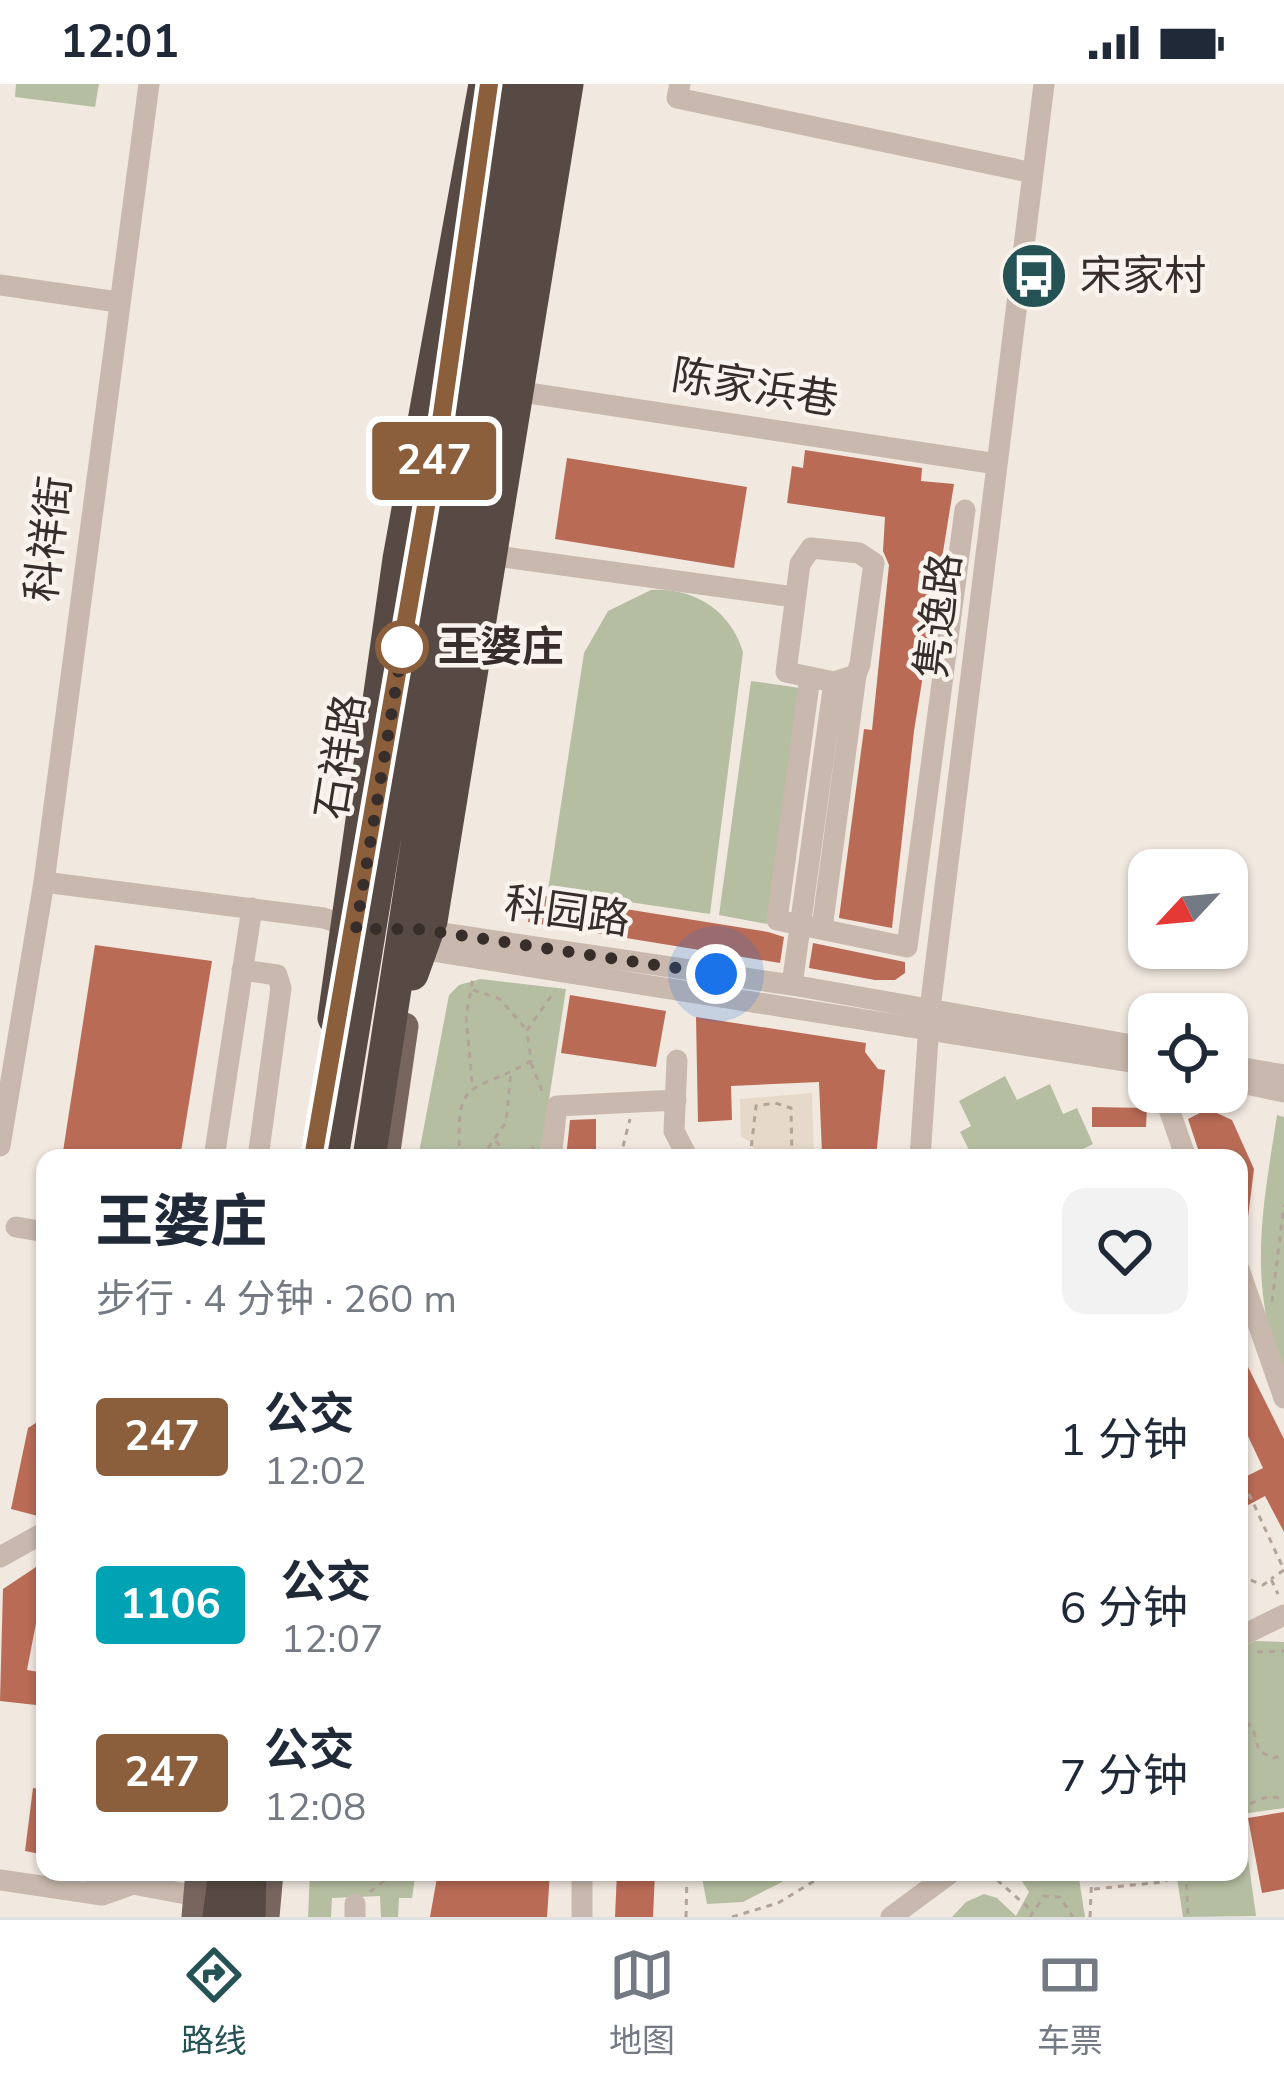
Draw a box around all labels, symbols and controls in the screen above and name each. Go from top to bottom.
text: 12:01 [60,12,179,73]
bus stop icon: 宋家村 [999,241,1069,311]
place label: 宋家村 [1080,248,1206,305]
street label: 陈家浜巷 [668,347,842,429]
line badge: 247 [365,422,503,500]
text: 247 [396,432,472,489]
street label: 科祥街 [13,473,85,605]
street label: 隽逸路 [903,550,975,682]
place label: 王婆庄 [438,619,564,676]
marker: 王婆庄 [377,622,427,672]
street label: 石祥路 [303,690,379,824]
north arrow [1128,849,1248,969]
map controls [1128,849,1248,1113]
street label: 科园路 [501,875,633,949]
your location [686,944,746,1004]
button: locate [1128,993,1248,1113]
text: 王婆庄 [96,1183,267,1261]
button: heart [1062,1188,1188,1314]
text: 步行 · 4 分钟 · 260 m [96,1273,457,1326]
text: 公交 [264,1384,354,1445]
text: 247 [124,1408,200,1465]
text: 1 分钟 [1059,1410,1188,1471]
text: 12:02 [264,1445,367,1498]
text: 公交 [281,1552,371,1613]
text: 1106 [120,1576,221,1633]
text: 6 分钟 [1059,1578,1188,1639]
text: 12:07 [281,1613,383,1666]
text: 公交 [264,1720,354,1781]
text: 247 [124,1744,200,1801]
text: 7 分钟 [1059,1746,1188,1807]
text: 12:08 [264,1781,367,1834]
tab: 路线 [181,1942,247,2064]
tab: 地图 [609,1942,675,2064]
tab: 车票 [1037,1942,1103,2064]

